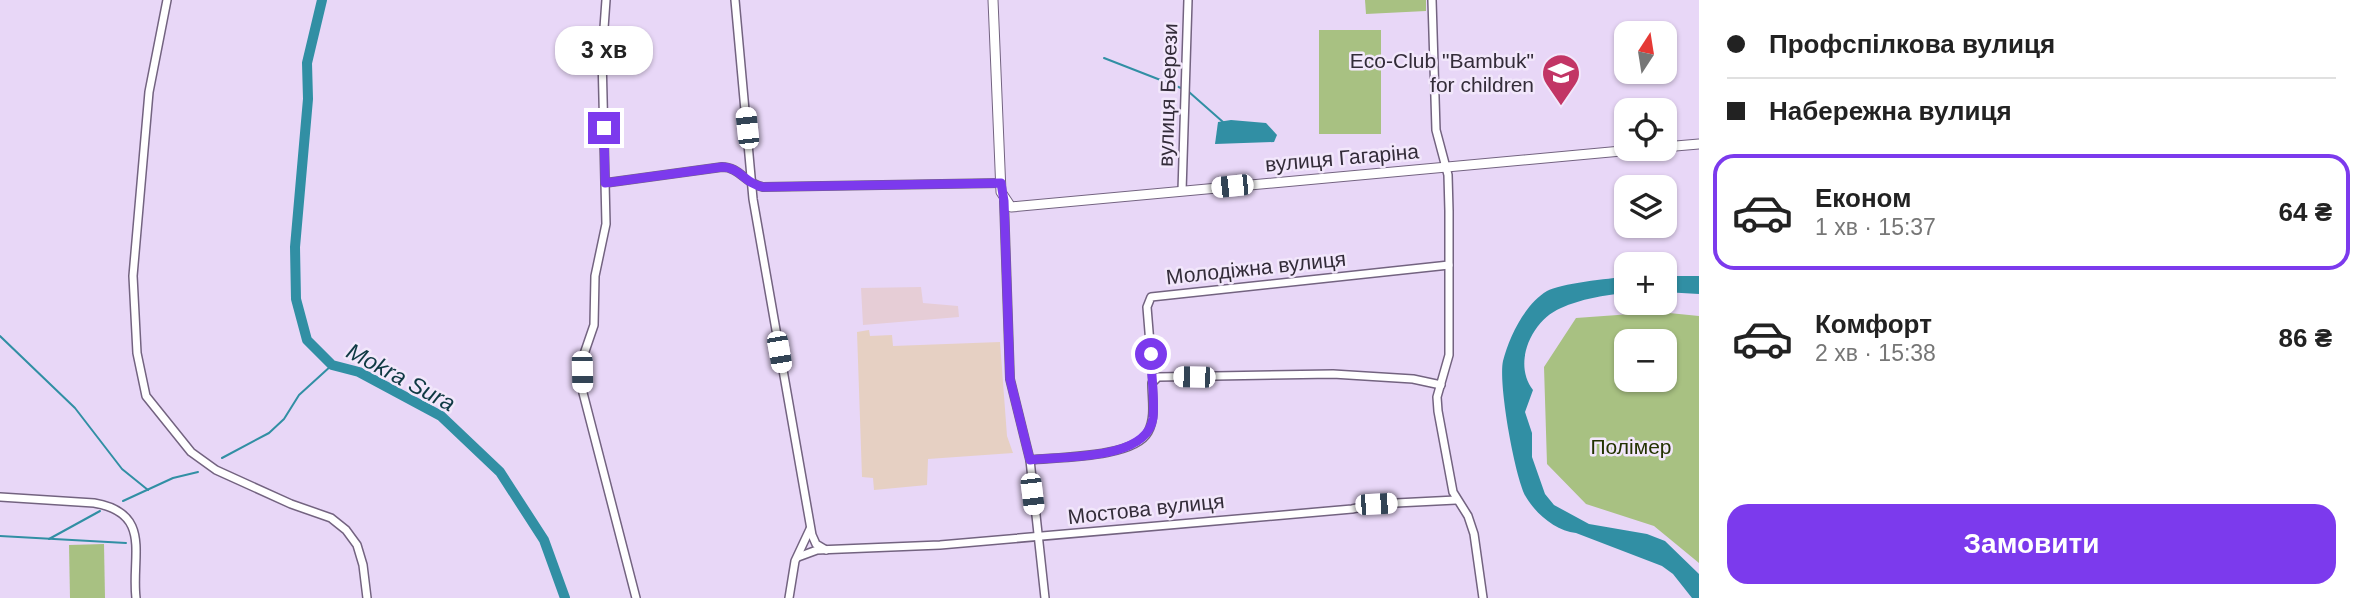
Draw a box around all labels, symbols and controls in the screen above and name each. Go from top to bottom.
north arrow [1614,21,1676,84]
map controls [1614,21,1677,392]
street label: вулиця Берези [1154,23,1182,167]
callout: 3 хв [555,26,653,76]
text: Профспілкова вулиця [1769,29,2055,59]
text: 3 хв [581,37,627,63]
place label: Eco-Club "Bambuk" for children [1350,49,1534,96]
school or university icon: Eco-Club "Bambuk" for children [1540,52,1582,107]
text: Набережна вулиця [1769,96,2012,126]
button: locate [1614,98,1677,161]
car [735,106,760,150]
route end [588,112,620,144]
street label: вулиця Гагаріна [1264,139,1420,176]
car [1211,173,1254,199]
button: layers [1614,175,1677,238]
icon: car [1731,181,1794,244]
text: Економ [1815,183,1911,213]
text: 64 ₴ [2279,197,2332,227]
text: 1 хв · 15:37 [1815,214,1936,240]
street label: Молодіжна вулиця [1165,247,1347,288]
button: + [1614,252,1677,315]
icon: car [1731,307,1794,370]
text: Комфорт [1815,309,1932,339]
text: 86 ₴ [2279,323,2332,353]
car [766,329,793,375]
button: − [1614,329,1677,392]
water label: Mokra Sura [342,338,460,416]
route start [1135,338,1167,370]
text: 2 хв · 15:38 [1815,340,1936,366]
car [572,351,593,393]
car [1173,366,1216,388]
park label: Полімер [1590,435,1672,458]
car [1020,472,1045,516]
street label: Мостова вулиця [1066,489,1225,528]
car [1355,492,1398,516]
button: Замовити [1727,504,2336,584]

